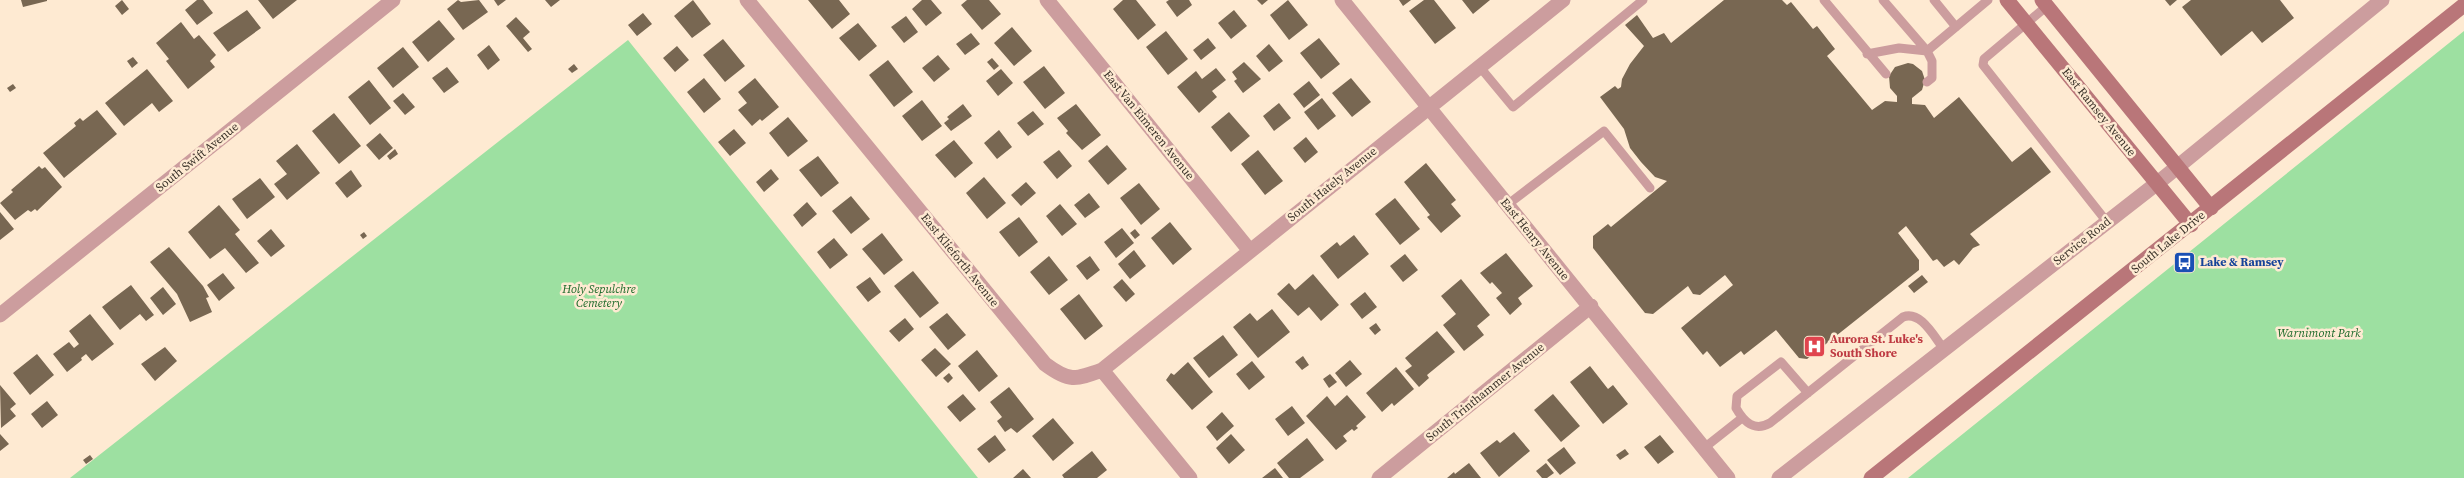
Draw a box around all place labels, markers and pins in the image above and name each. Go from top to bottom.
bus stop icon: Lake & Ramsey [2172,250,2196,274]
place label: Lake & Ramsey [2200,254,2284,270]
place label: Aurora St. Luke's South Shore [1830,331,1923,361]
hospital icon: Aurora St. Luke's South Shore [1802,334,1826,358]

